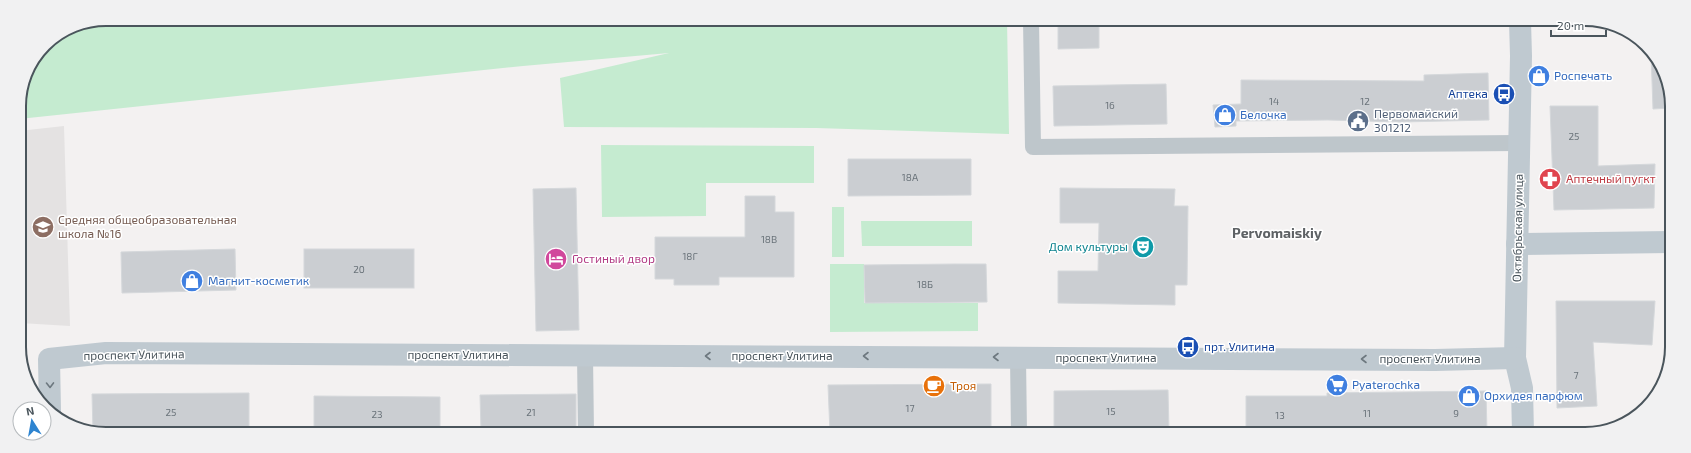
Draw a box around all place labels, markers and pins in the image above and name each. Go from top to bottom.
shop icon: Роспечать [1526,63,1552,89]
place label: Роспечать [1554,68,1612,82]
bus stop icon: Аптека [1491,81,1517,107]
place label: Аптека [1448,86,1488,100]
shop icon: Белочка [1212,102,1238,128]
place label: Первомайский 301212 [1374,106,1458,134]
place label: Белочка [1240,107,1287,121]
public building icon: Первомайский 301212 [1345,108,1371,134]
pharmacy icon: Аптечный пугкт [1537,166,1563,192]
place label: Аптечный пугкт [1566,171,1656,186]
place label: Средняя общеобразовательная школа №16 [58,212,237,240]
school or university icon: Средняя общеобразовательная школа №16 [30,214,56,240]
theatre icon: Дом культуры [1130,234,1156,260]
place label: Дом культуры [1049,239,1128,254]
hotel icon: Гостиный двор [543,246,569,272]
place label: Гостиный двор [572,251,655,265]
shop icon: Магнит-косметик [179,268,205,294]
place label: Магнит-косметик [208,273,310,287]
bus stop icon: прт. Улитина [1175,334,1201,360]
place label: прт. Улитина [1204,339,1275,353]
supermarket icon: Pyaterochka [1324,372,1350,398]
cafe icon: Троя [921,373,947,399]
place label: Pyaterochka [1352,377,1420,391]
place label: Троя [950,378,976,392]
shop icon: Орхидея парфюм [1456,383,1482,409]
place label: Орхидея парфюм [1484,388,1583,402]

